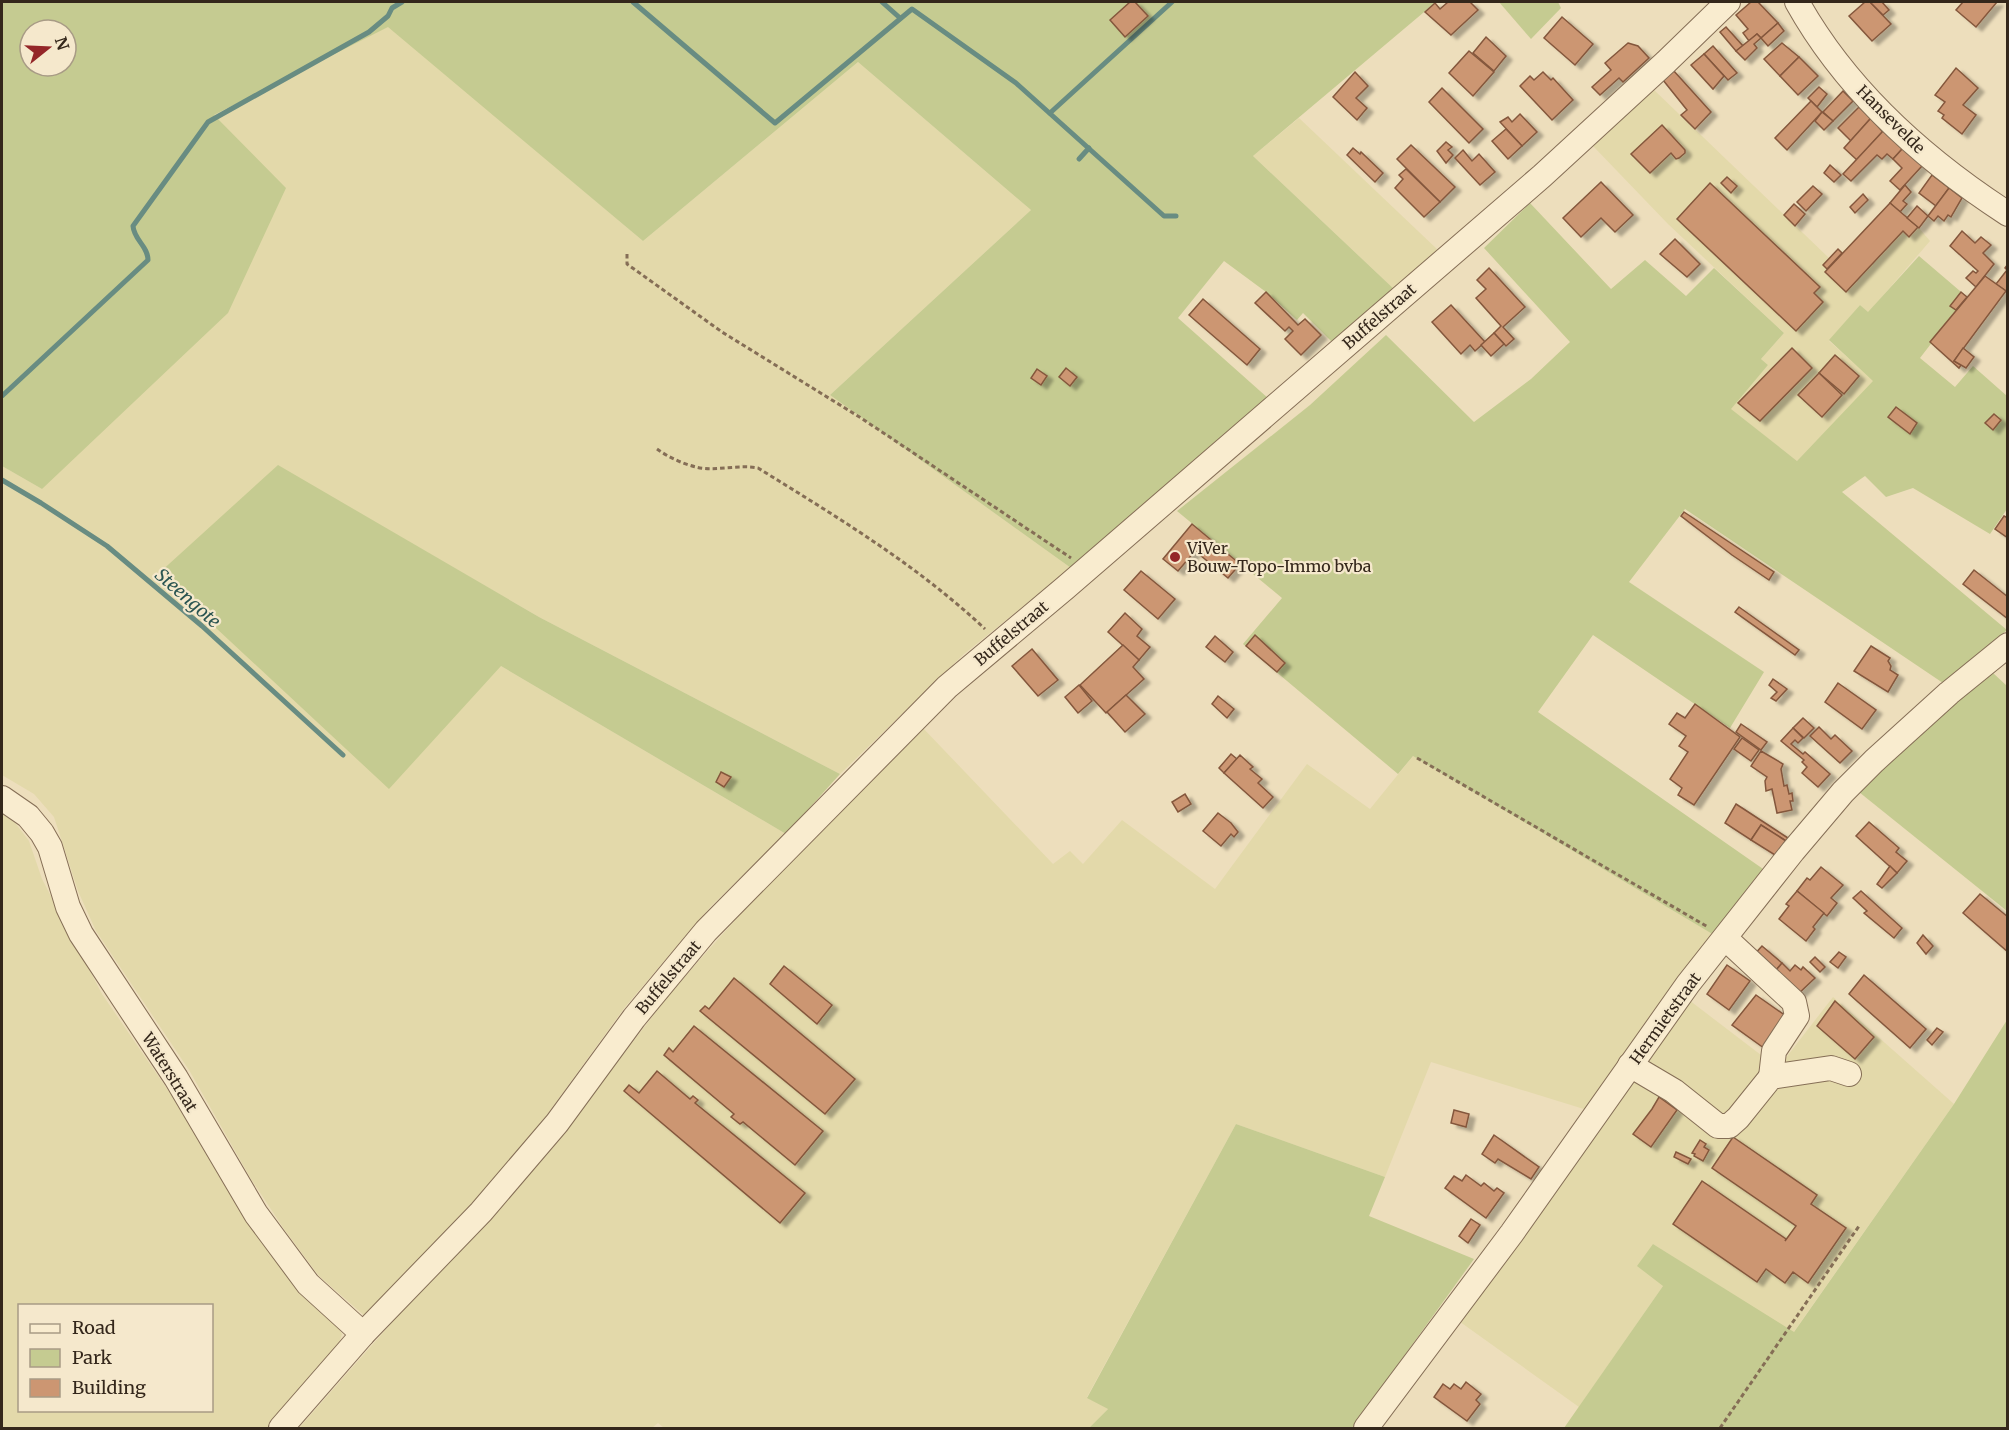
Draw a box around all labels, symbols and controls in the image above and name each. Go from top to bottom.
north arrow [18,18,78,78]
text: N [51,34,74,53]
street label: Hansevelde [1853,81,1929,157]
street label: Buffelstraat [1338,278,1420,353]
place label: ViVer Bouw-Topo-Immo bvba [1186,538,1372,576]
marker: ViVer Bouw-Topo-Immo bvba [1168,550,1182,564]
water label: Steengote [150,563,226,633]
street label: Buffelstraat [970,596,1053,670]
street label: Buffelstraat [631,935,705,1018]
street label: Hermietstraat [1625,968,1705,1068]
street label: Waterstraat [137,1028,203,1116]
legend [18,1304,213,1412]
text: Road [72,1316,116,1339]
text: Park [72,1346,113,1369]
text: Building [72,1376,146,1399]

